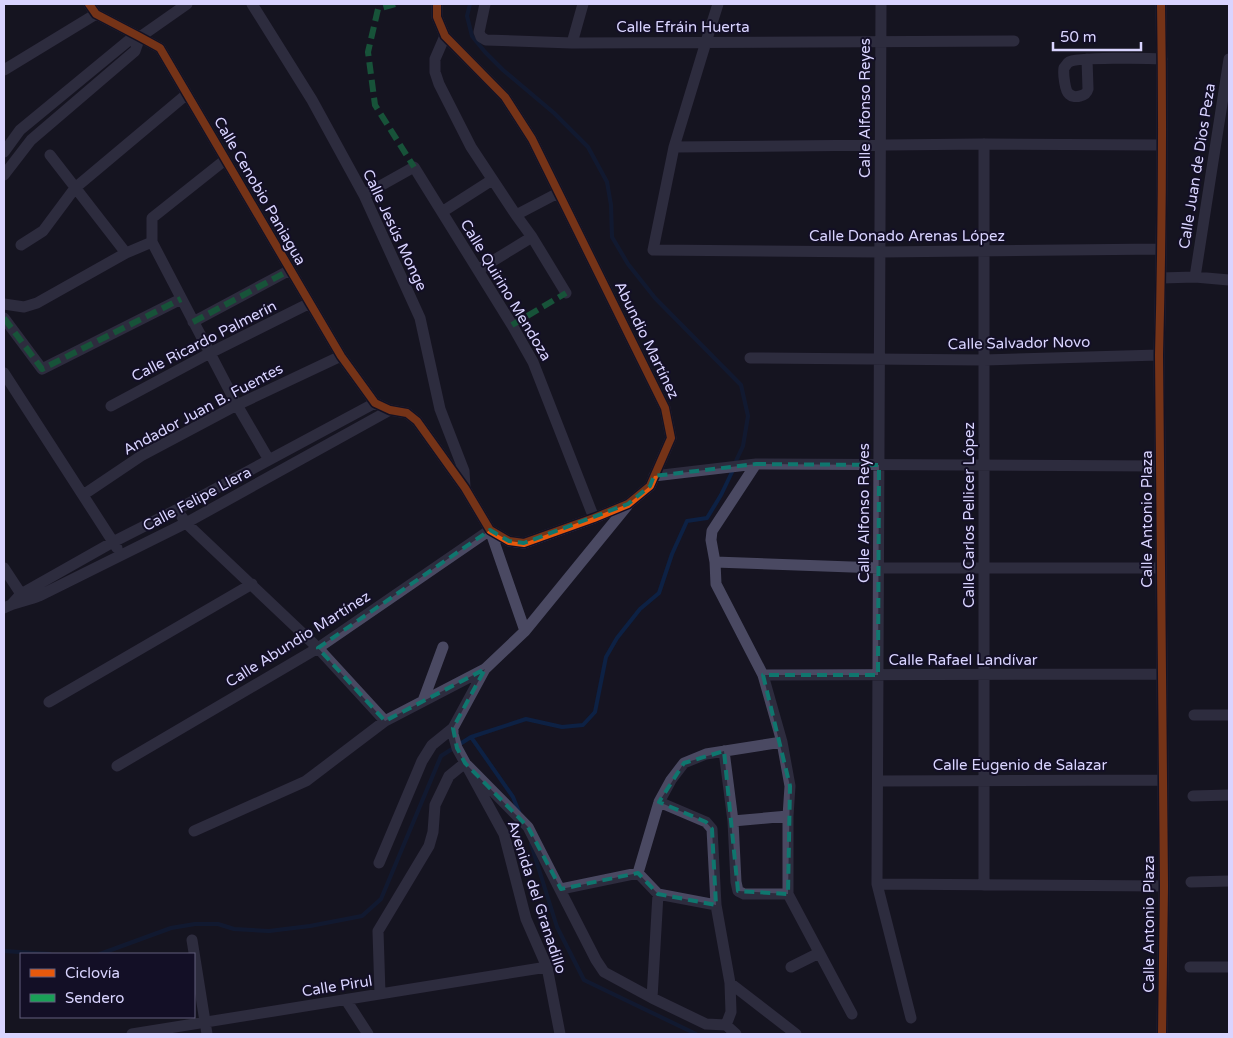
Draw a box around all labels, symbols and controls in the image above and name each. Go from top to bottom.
street label: Calle Efráin Huerta [616,18,750,36]
scale bar [1053,20,1140,52]
text: 50 m [1060,28,1097,46]
street label: Calle Alfonso Reyes [856,38,874,178]
street label: Calle Juan de Dios Peza [1175,82,1219,250]
street label: Calle Cenobio Paniagua [210,114,310,268]
street label: Calle Jesús Monge [359,166,431,294]
street label: Calle Quirino Mendoza [457,216,555,364]
street label: Calle Donado Arenas López [809,227,1005,245]
street label: Abundio Martínez [611,278,683,402]
street label: Calle Ricardo Palmerín [129,297,279,385]
street label: Calle Salvador Novo [948,333,1090,353]
street label: Andador Juan B. Fuentes [120,359,286,459]
street label: Calle Carlos Pellicer López [960,422,978,608]
street label: Calle Alfonso Reyes [855,443,873,583]
street label: Calle Antonio Plaza [1138,450,1156,588]
street label: Calle Felipe Llera [140,463,254,535]
street label: Calle Abundio Martínez [222,587,374,691]
street label: Calle Rafael Landívar [888,651,1038,669]
street label: Calle Eugenio de Salazar [933,756,1107,774]
street label: Avenida del Granadillo [504,818,570,976]
street label: Calle Antonio Plaza [1140,855,1158,993]
legend [20,953,195,1018]
text: Ciclovía [65,964,120,982]
street label: Calle Pirul [301,972,373,1000]
text: Sendero [65,989,124,1007]

